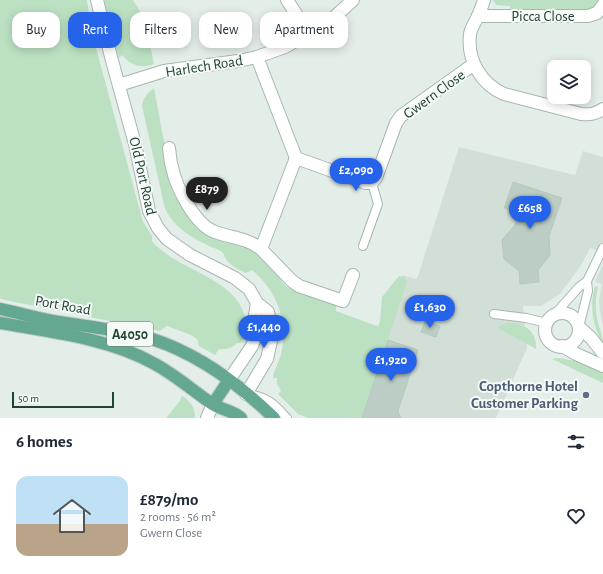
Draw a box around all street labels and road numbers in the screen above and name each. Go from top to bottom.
street label: Picca Close [511,9,575,24]
street label: Harlech Road [164,53,244,80]
street label: Gwern Close [401,67,468,122]
street label: Old Port Road [126,136,159,217]
street label: Port Road [34,293,92,318]
road number: A4050 [107,322,153,346]

